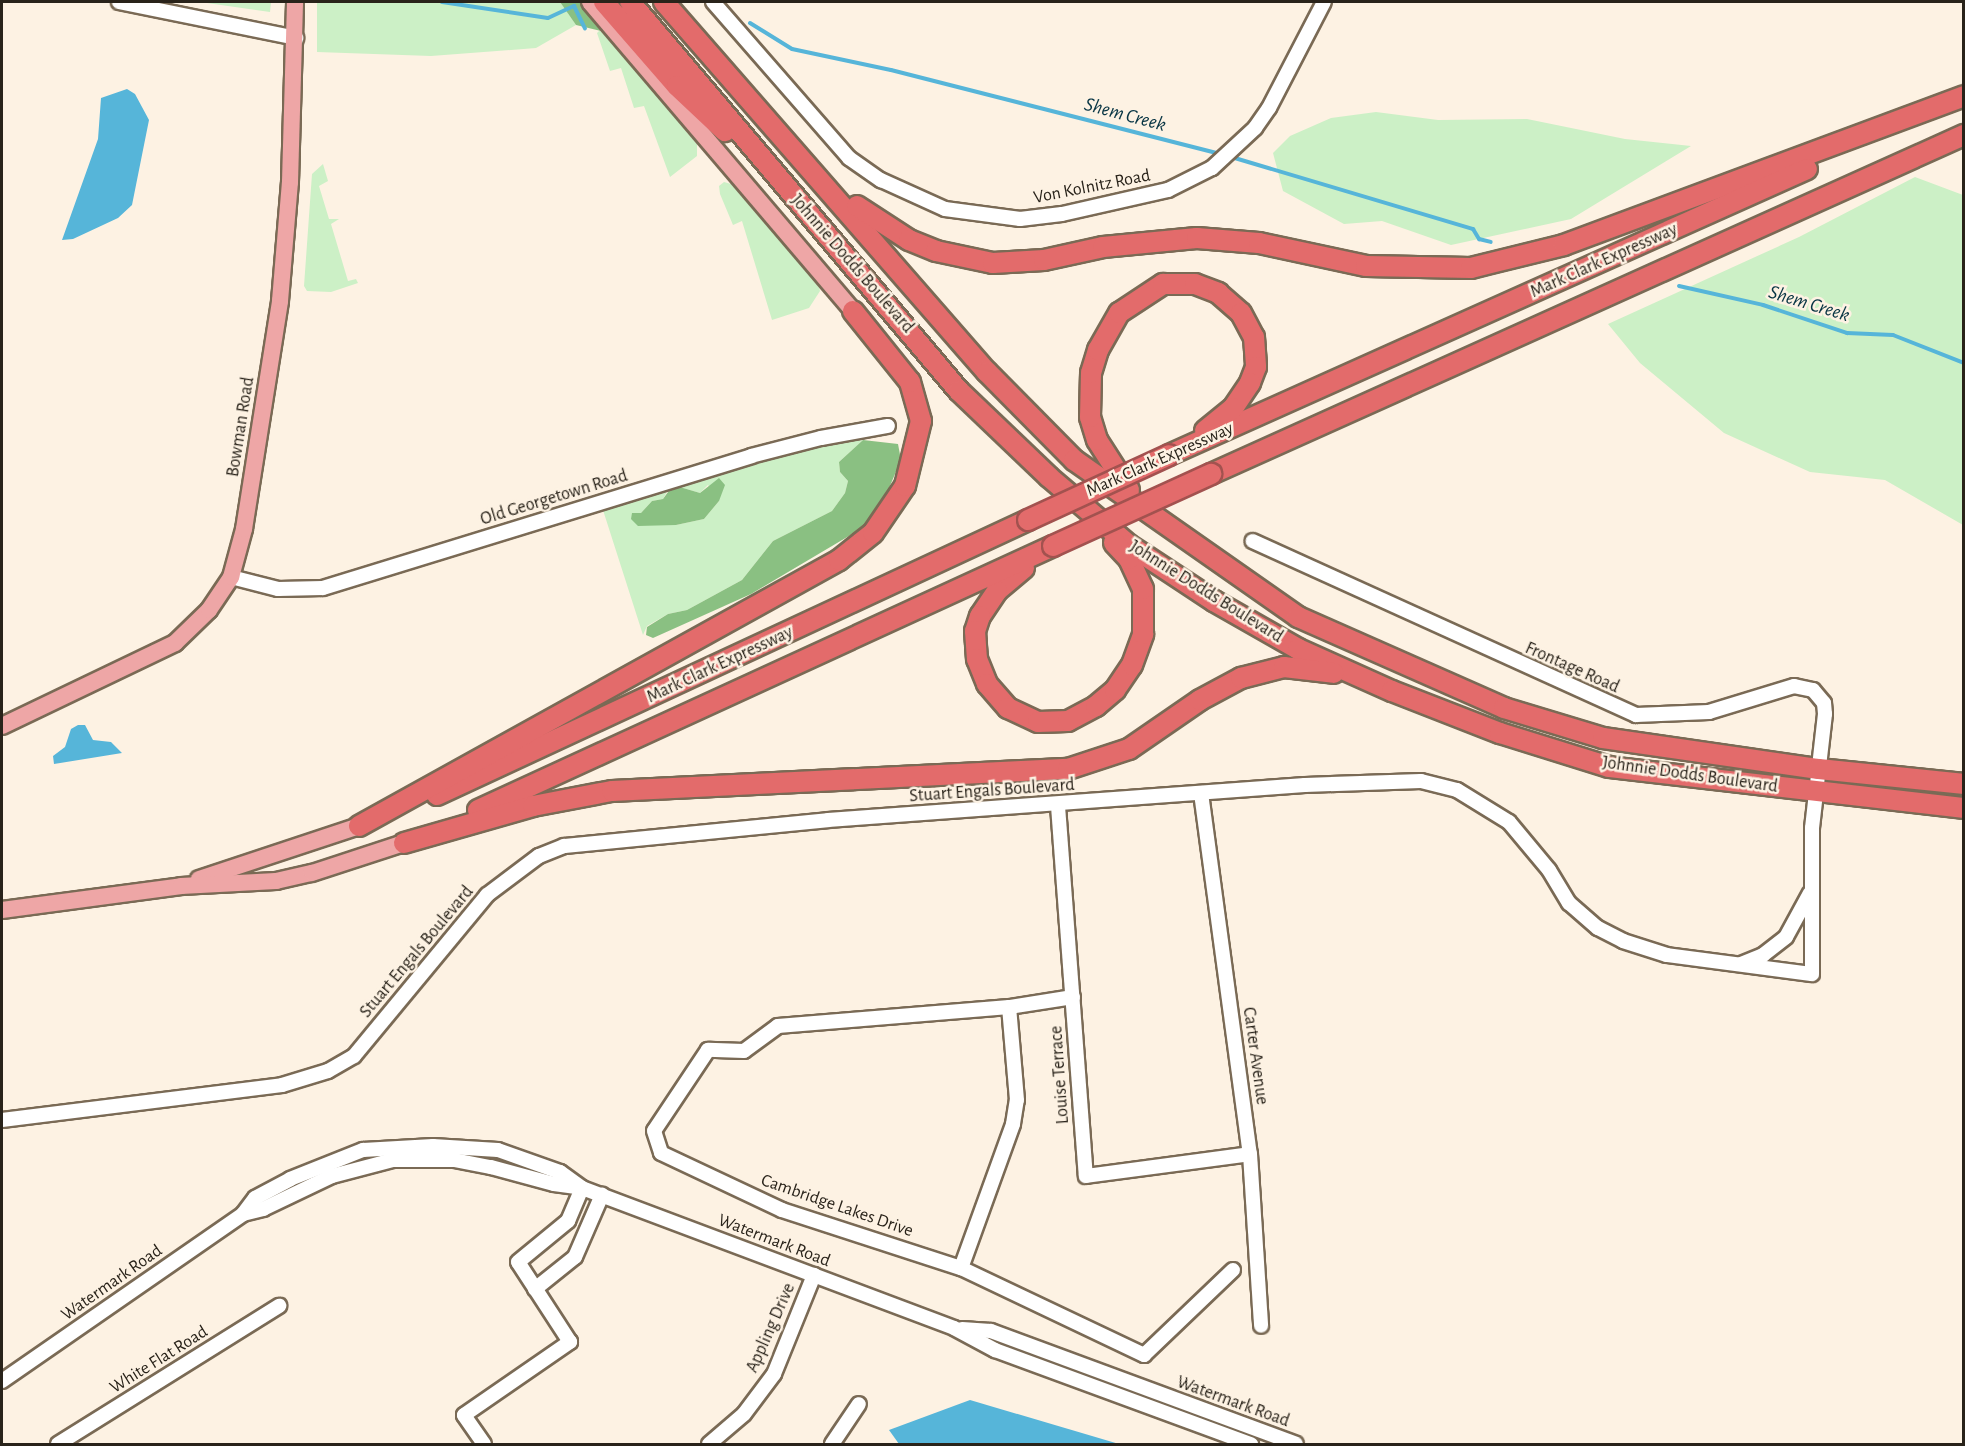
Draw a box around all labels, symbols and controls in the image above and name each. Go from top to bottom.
water label: Shem Creek [1082,93,1168,137]
street label: Von Kolnitz Road [1032,165,1152,209]
street label: Johnnie Dodds Boulevard [786,190,918,338]
street label: Mark Clark Expressway [1527,219,1681,303]
water label: Shem Creek [1766,280,1852,328]
street label: Bowman Road [222,376,260,478]
street label: Mark Clark Expressway [1083,418,1237,502]
street label: Old Georgetown Road [478,465,630,531]
street label: Johnnie Dodds Boulevard [1125,536,1287,648]
street label: Mark Clark Expressway [644,622,796,708]
street label: Frontage Road [1522,638,1622,698]
street label: Johnnie Dodds Boulevard [1601,752,1779,798]
street label: Stuart Engals Boulevard [909,774,1075,808]
street label: Stuart Engals Boulevard [355,882,479,1022]
street label: Carter Avenue [1237,1006,1273,1106]
street label: Louise Terrace [1046,1025,1074,1125]
street label: Cambridge Lakes Drive [758,1170,916,1242]
street label: Watermark Road [715,1210,833,1272]
street label: Watermark Road [57,1240,167,1326]
street label: Appling Drive [742,1280,800,1376]
street label: White Flat Road [106,1321,212,1399]
street label: Watermark Road [1174,1372,1292,1432]

